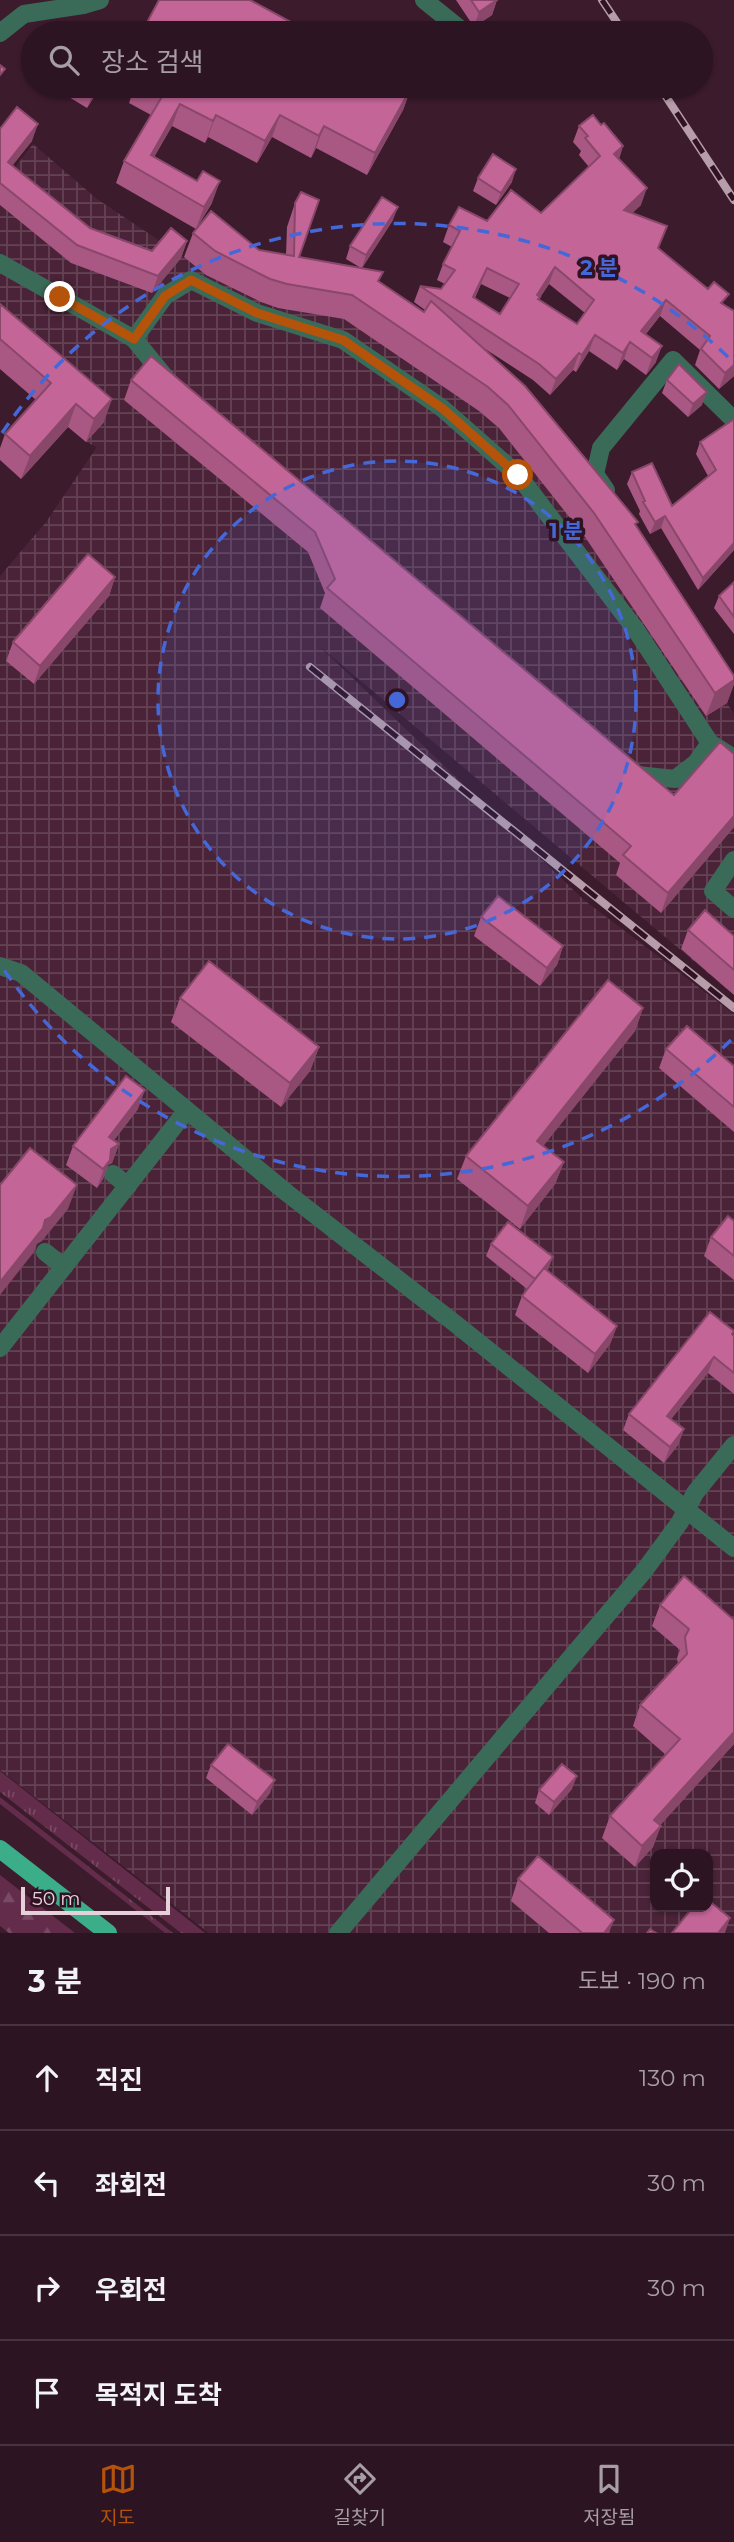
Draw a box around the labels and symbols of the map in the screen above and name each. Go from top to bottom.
text: 2 분 [580,255,618,280]
route end [44,281,75,312]
route start [502,459,533,490]
text: 1 분 [549,518,583,543]
centre of rings [385,688,409,712]
scale bar [21,1884,170,1916]

